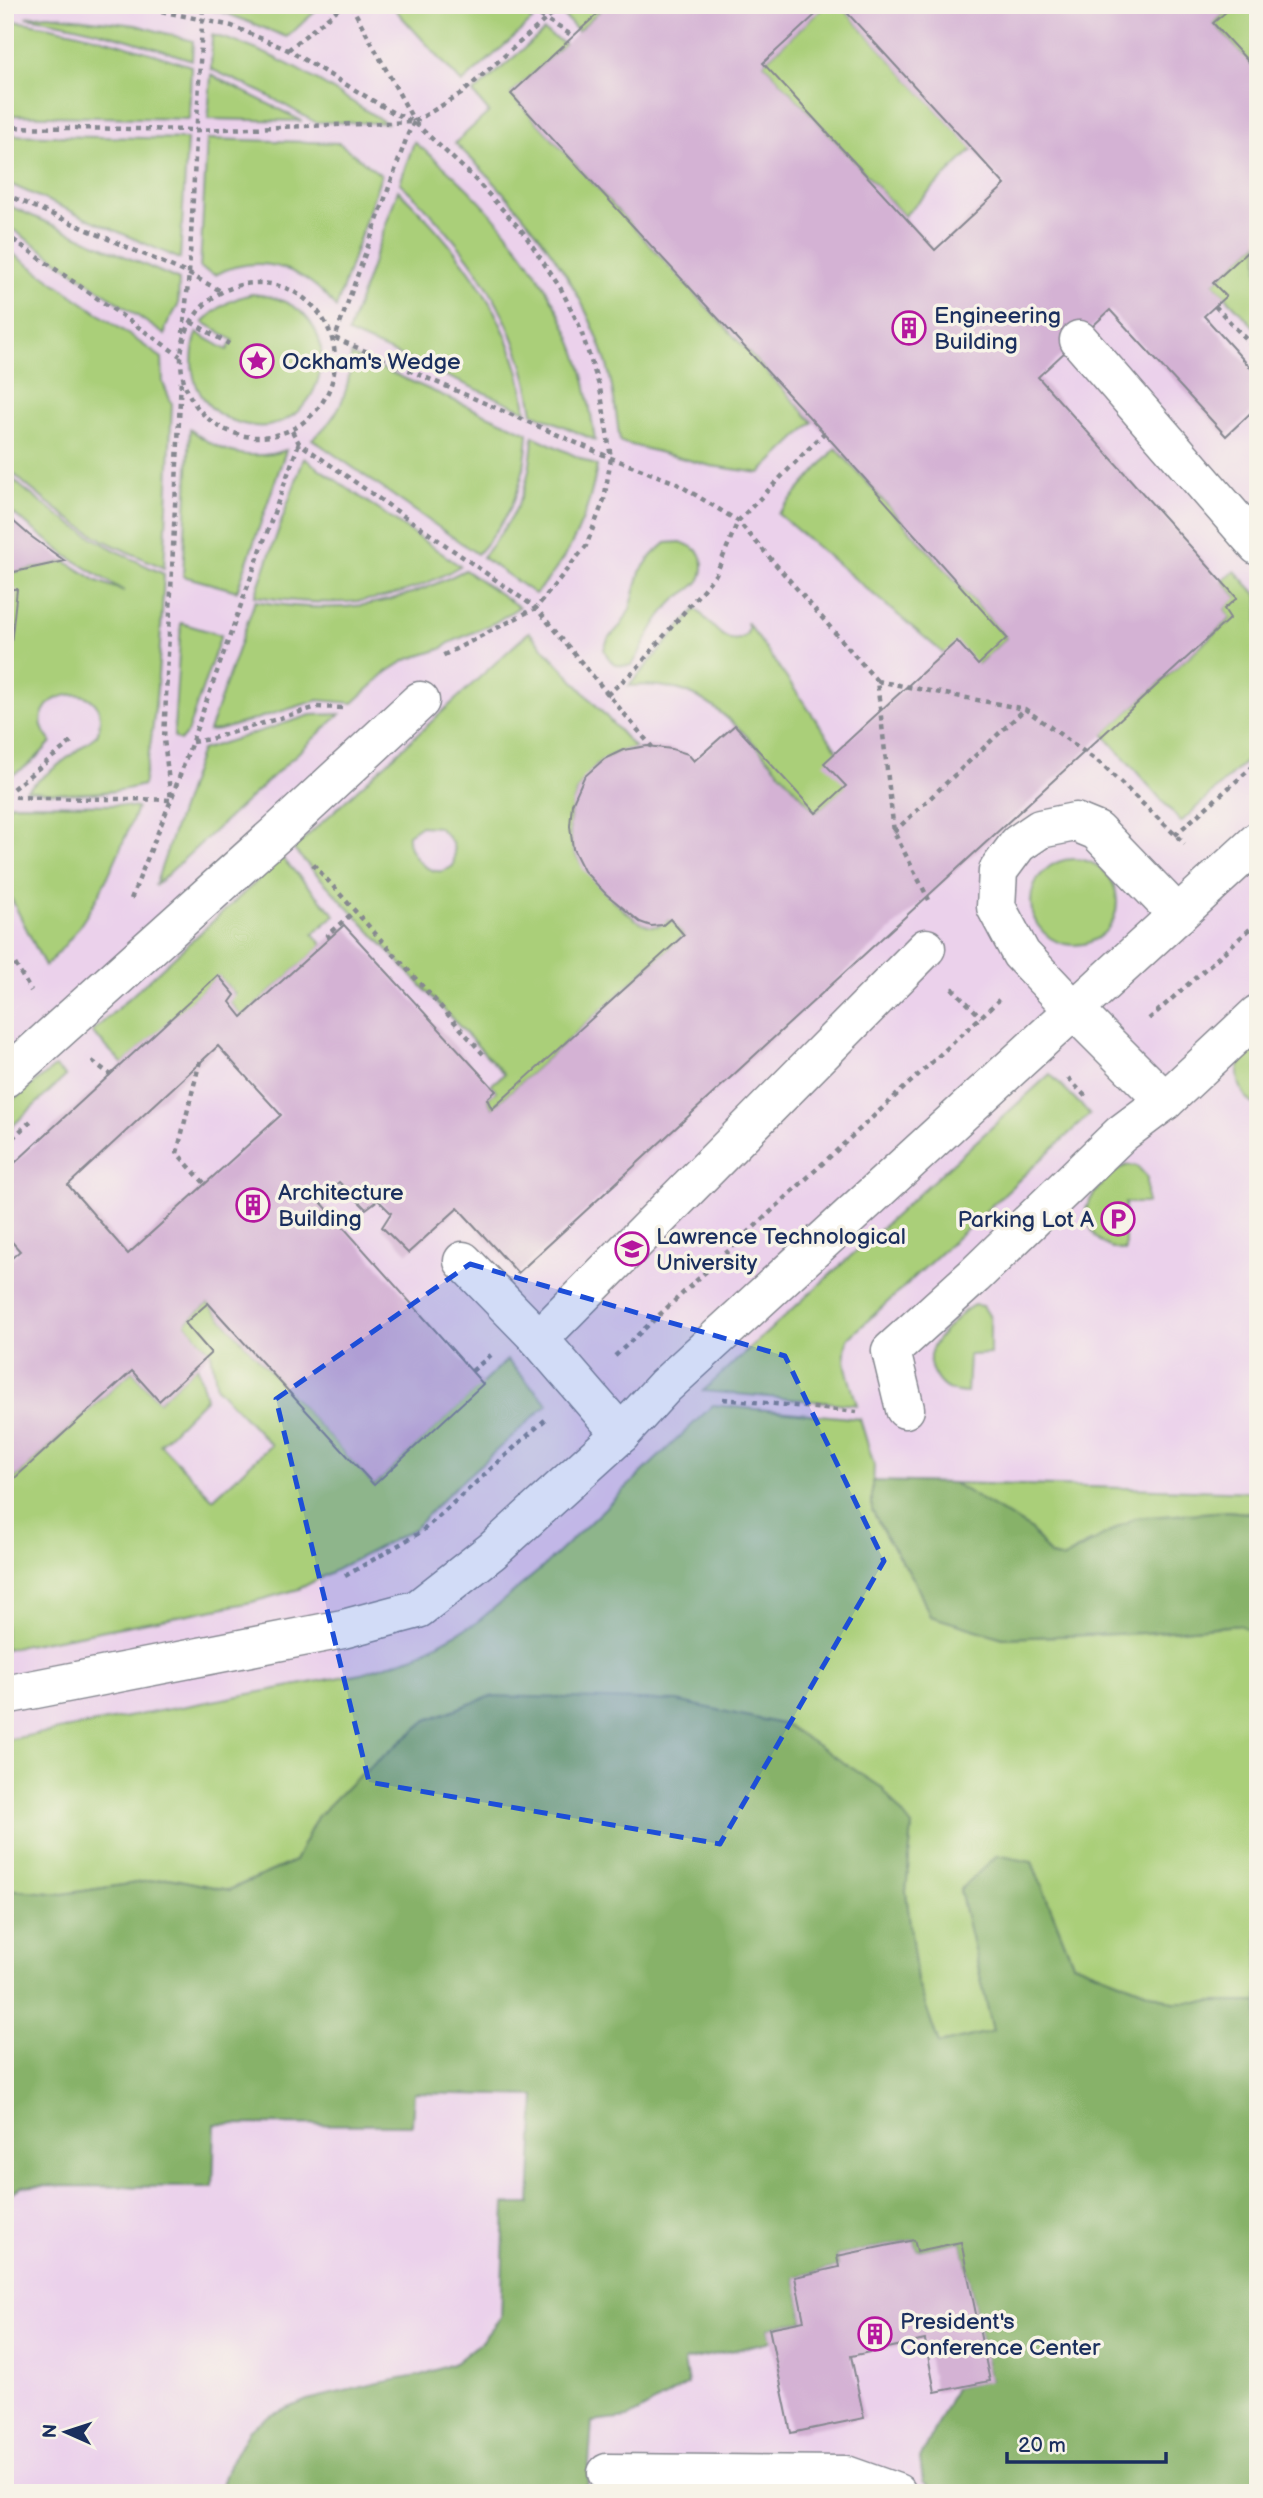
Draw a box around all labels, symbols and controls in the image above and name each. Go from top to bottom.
place label: Engineering Building [934,302,1061,356]
building icon: Engineering Building [890,309,928,347]
place icon: Ockham's Wedge [238,342,276,380]
place label: Ockham's Wedge [282,348,461,376]
place label: Architecture Building [278,1179,404,1233]
building icon: Architecture Building [234,1186,272,1224]
parking icon: Parking Lot A [1099,1200,1137,1238]
place label: Parking Lot A [957,1206,1095,1234]
place label: Lawrence Technological University [656,1223,906,1277]
school or university icon: Lawrence Technological University [613,1230,651,1268]
place label: President's Conference Center [900,2308,1101,2362]
building icon: President's Conference Center [856,2315,894,2353]
north arrow [32,2396,102,2466]
scale bar [1007,2421,1167,2465]
text: N [39,2423,62,2439]
text: 20 m [1018,2433,1066,2458]

